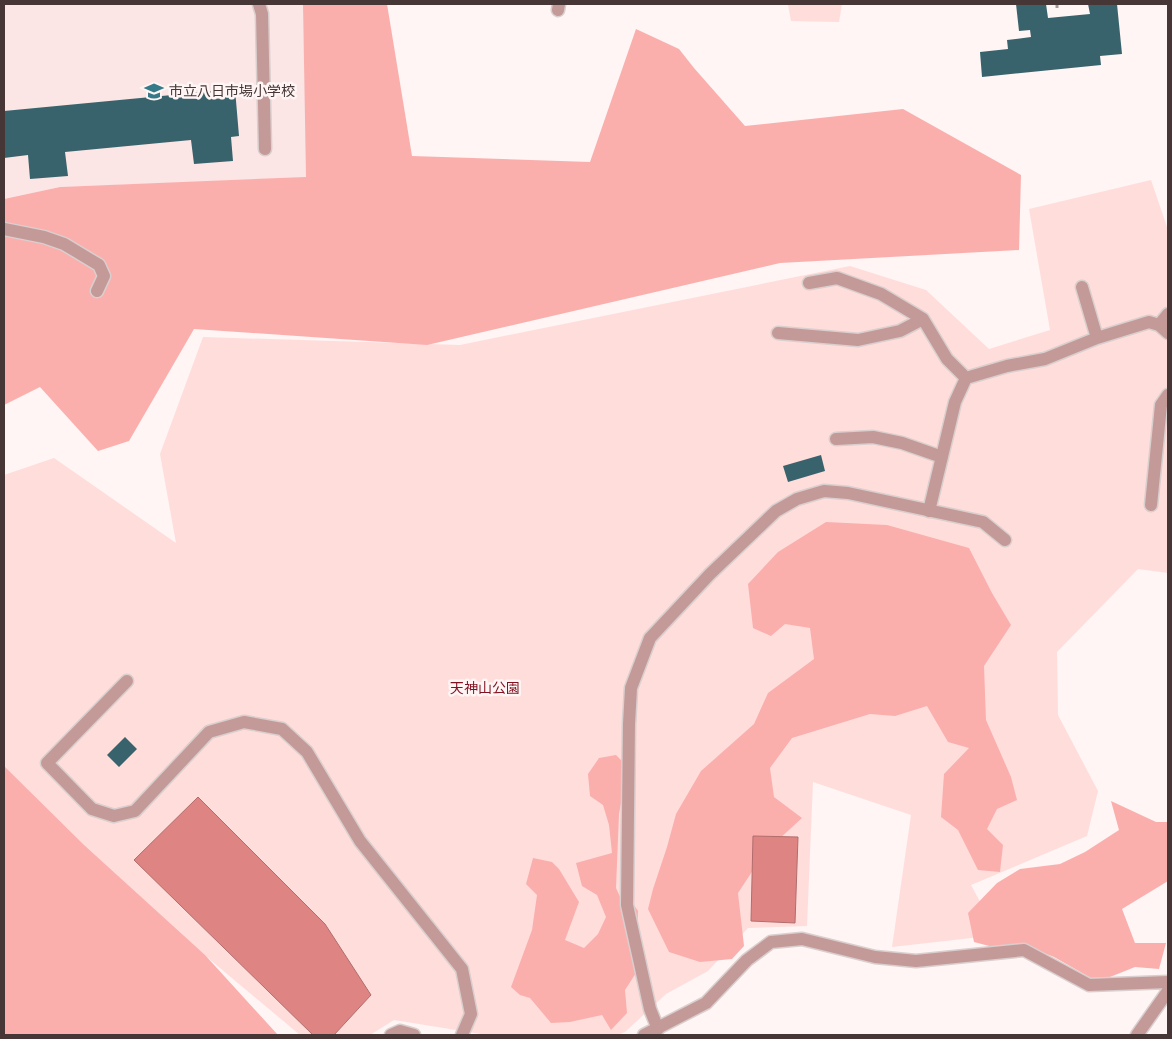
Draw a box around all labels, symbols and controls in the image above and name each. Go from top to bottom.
school or university icon: 市立八日市場小学校 [143,80,165,102]
place label: 市立八日市場小学校 [169,82,295,99]
park label: 天神山公園 [450,679,520,696]

